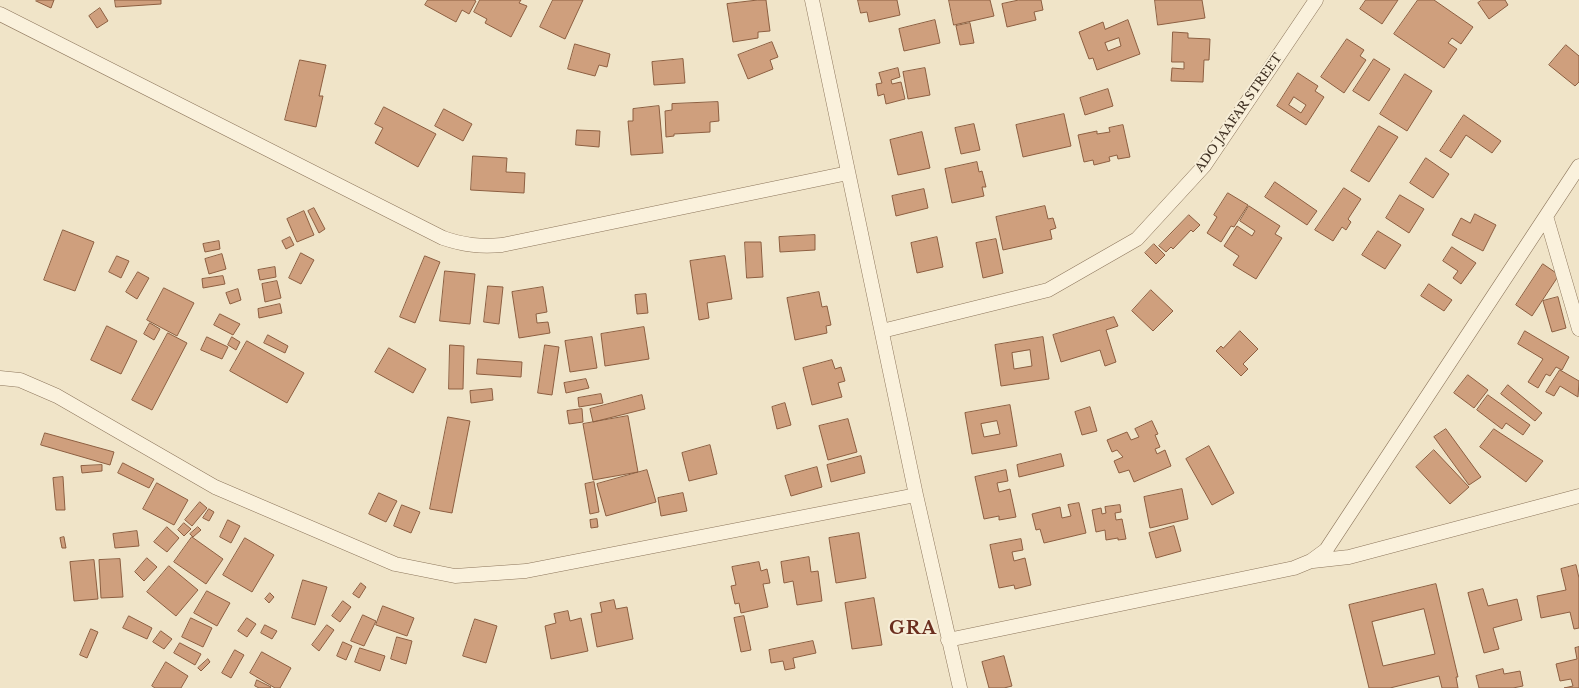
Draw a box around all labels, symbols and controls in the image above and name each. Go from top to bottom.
street label: ADO JAAFAR STREET [1193,51,1285,175]
district label: GRA [889,618,937,640]

